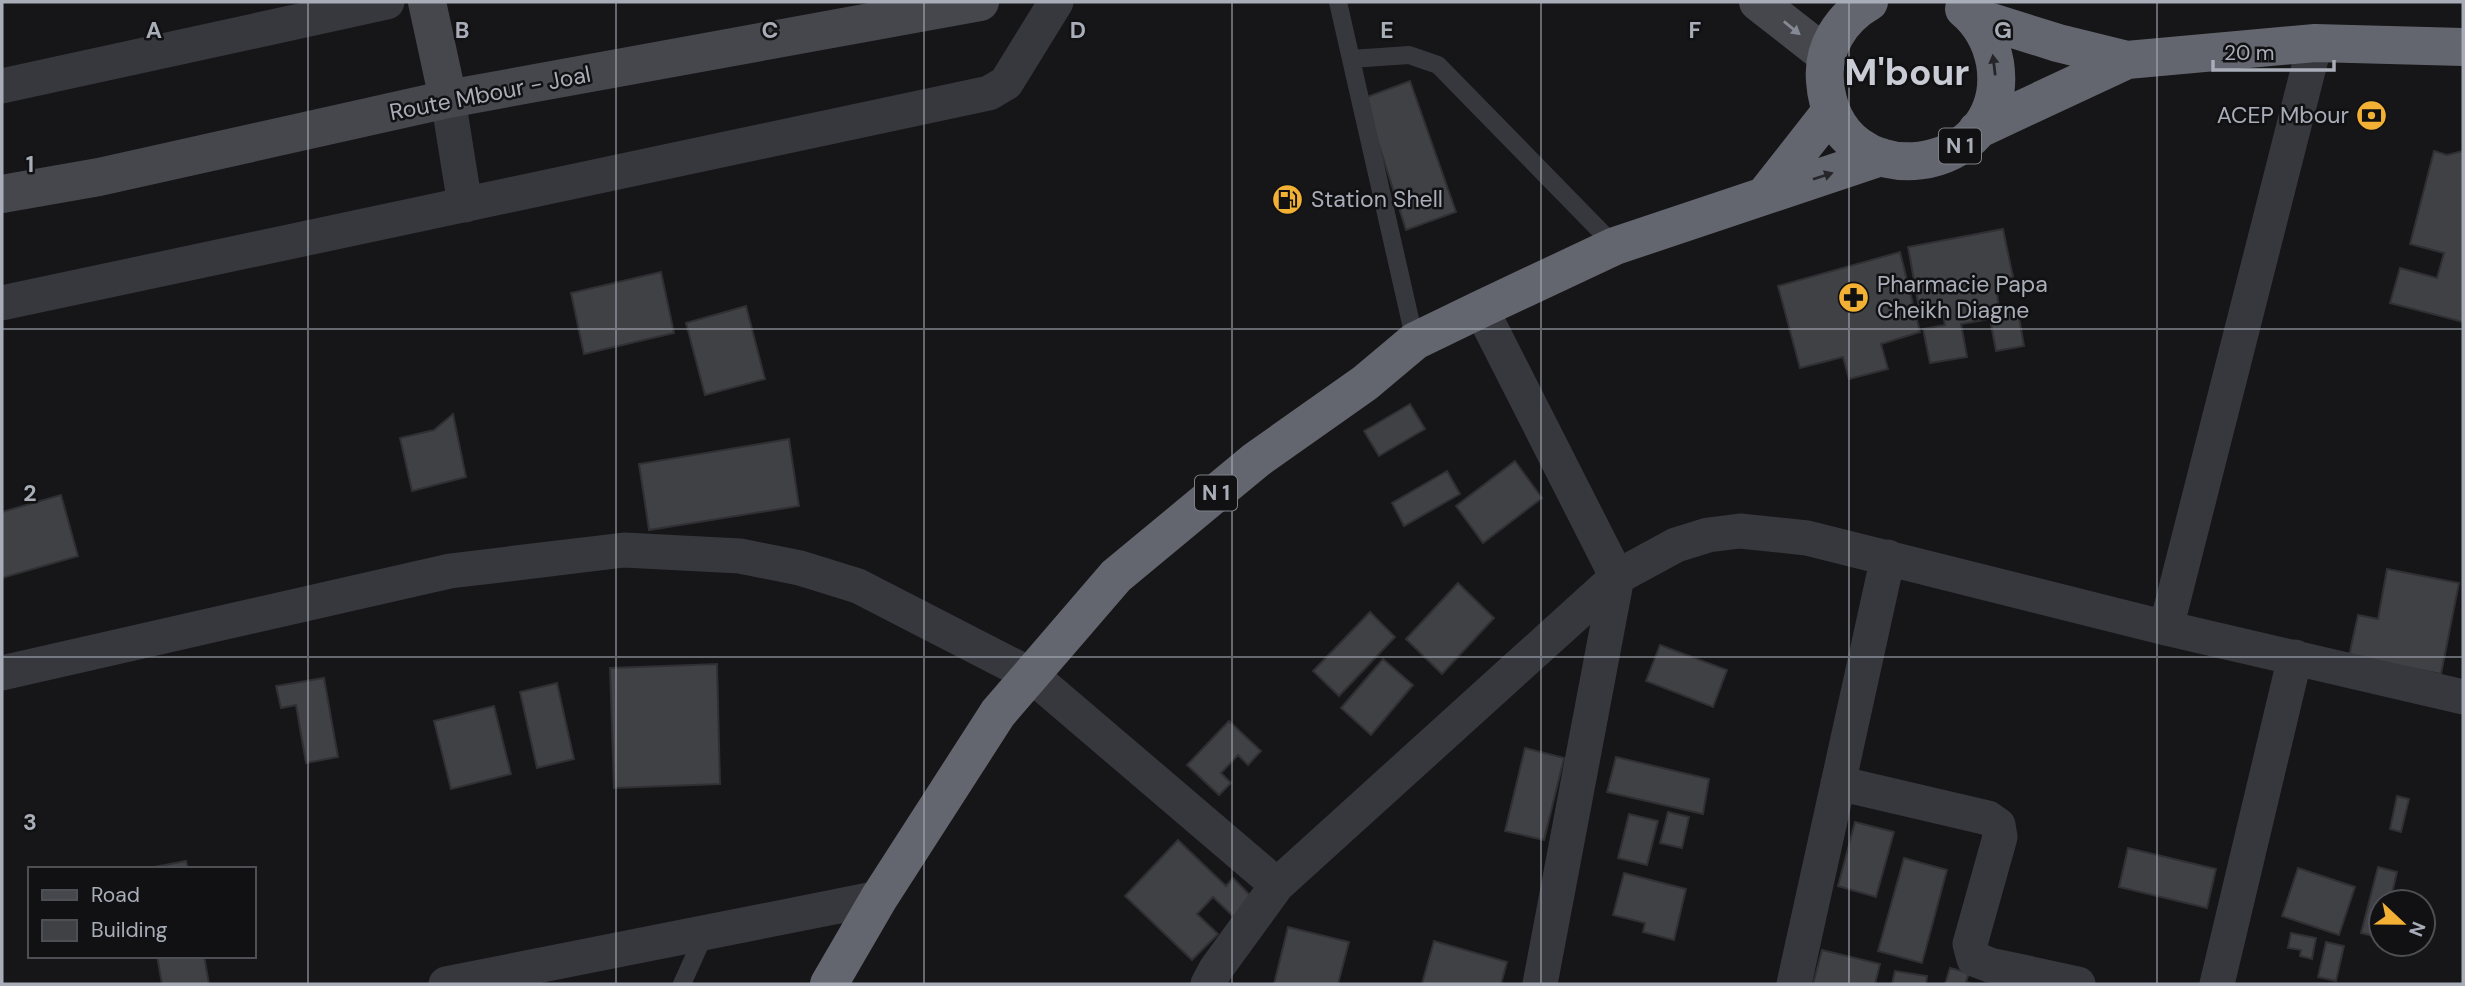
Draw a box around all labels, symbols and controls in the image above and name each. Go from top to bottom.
text: A [146,15,162,45]
text: B [455,15,469,45]
text: C [762,15,778,45]
text: D [1070,15,1086,45]
text: E [1380,15,1394,45]
text: F [1689,15,1702,45]
text: G [1994,15,2012,45]
one-way arrow [1783,21,1801,36]
scale bar [2213,28,2334,72]
text: 20 m [2224,39,2275,67]
district label: M'bour [1845,48,1969,96]
one-way arrow [1989,54,2000,76]
street label: Route Mbour - Joal [387,59,593,127]
bank icon: ACEP Mbour [2355,98,2389,132]
place label: ACEP Mbour [2217,100,2349,130]
road number: N 1 [1939,128,1981,164]
text: 1 [26,149,34,179]
one-way arrow [1813,170,1834,181]
fuel station icon: Station Shell [1271,182,1305,216]
place label: Station Shell [1311,184,1443,214]
place label: Pharmacie Papa Cheikh Diagne [1877,269,2048,325]
pharmacy icon: Pharmacie Papa Cheikh Diagne [1837,280,1871,314]
road number: N 1 [1195,476,1237,510]
text: 2 [23,478,37,508]
text: 3 [23,807,37,837]
legend [28,867,256,958]
text: Road [91,881,140,909]
north arrow [2367,888,2437,958]
text: Building [91,916,168,944]
text: N [2403,918,2431,940]

